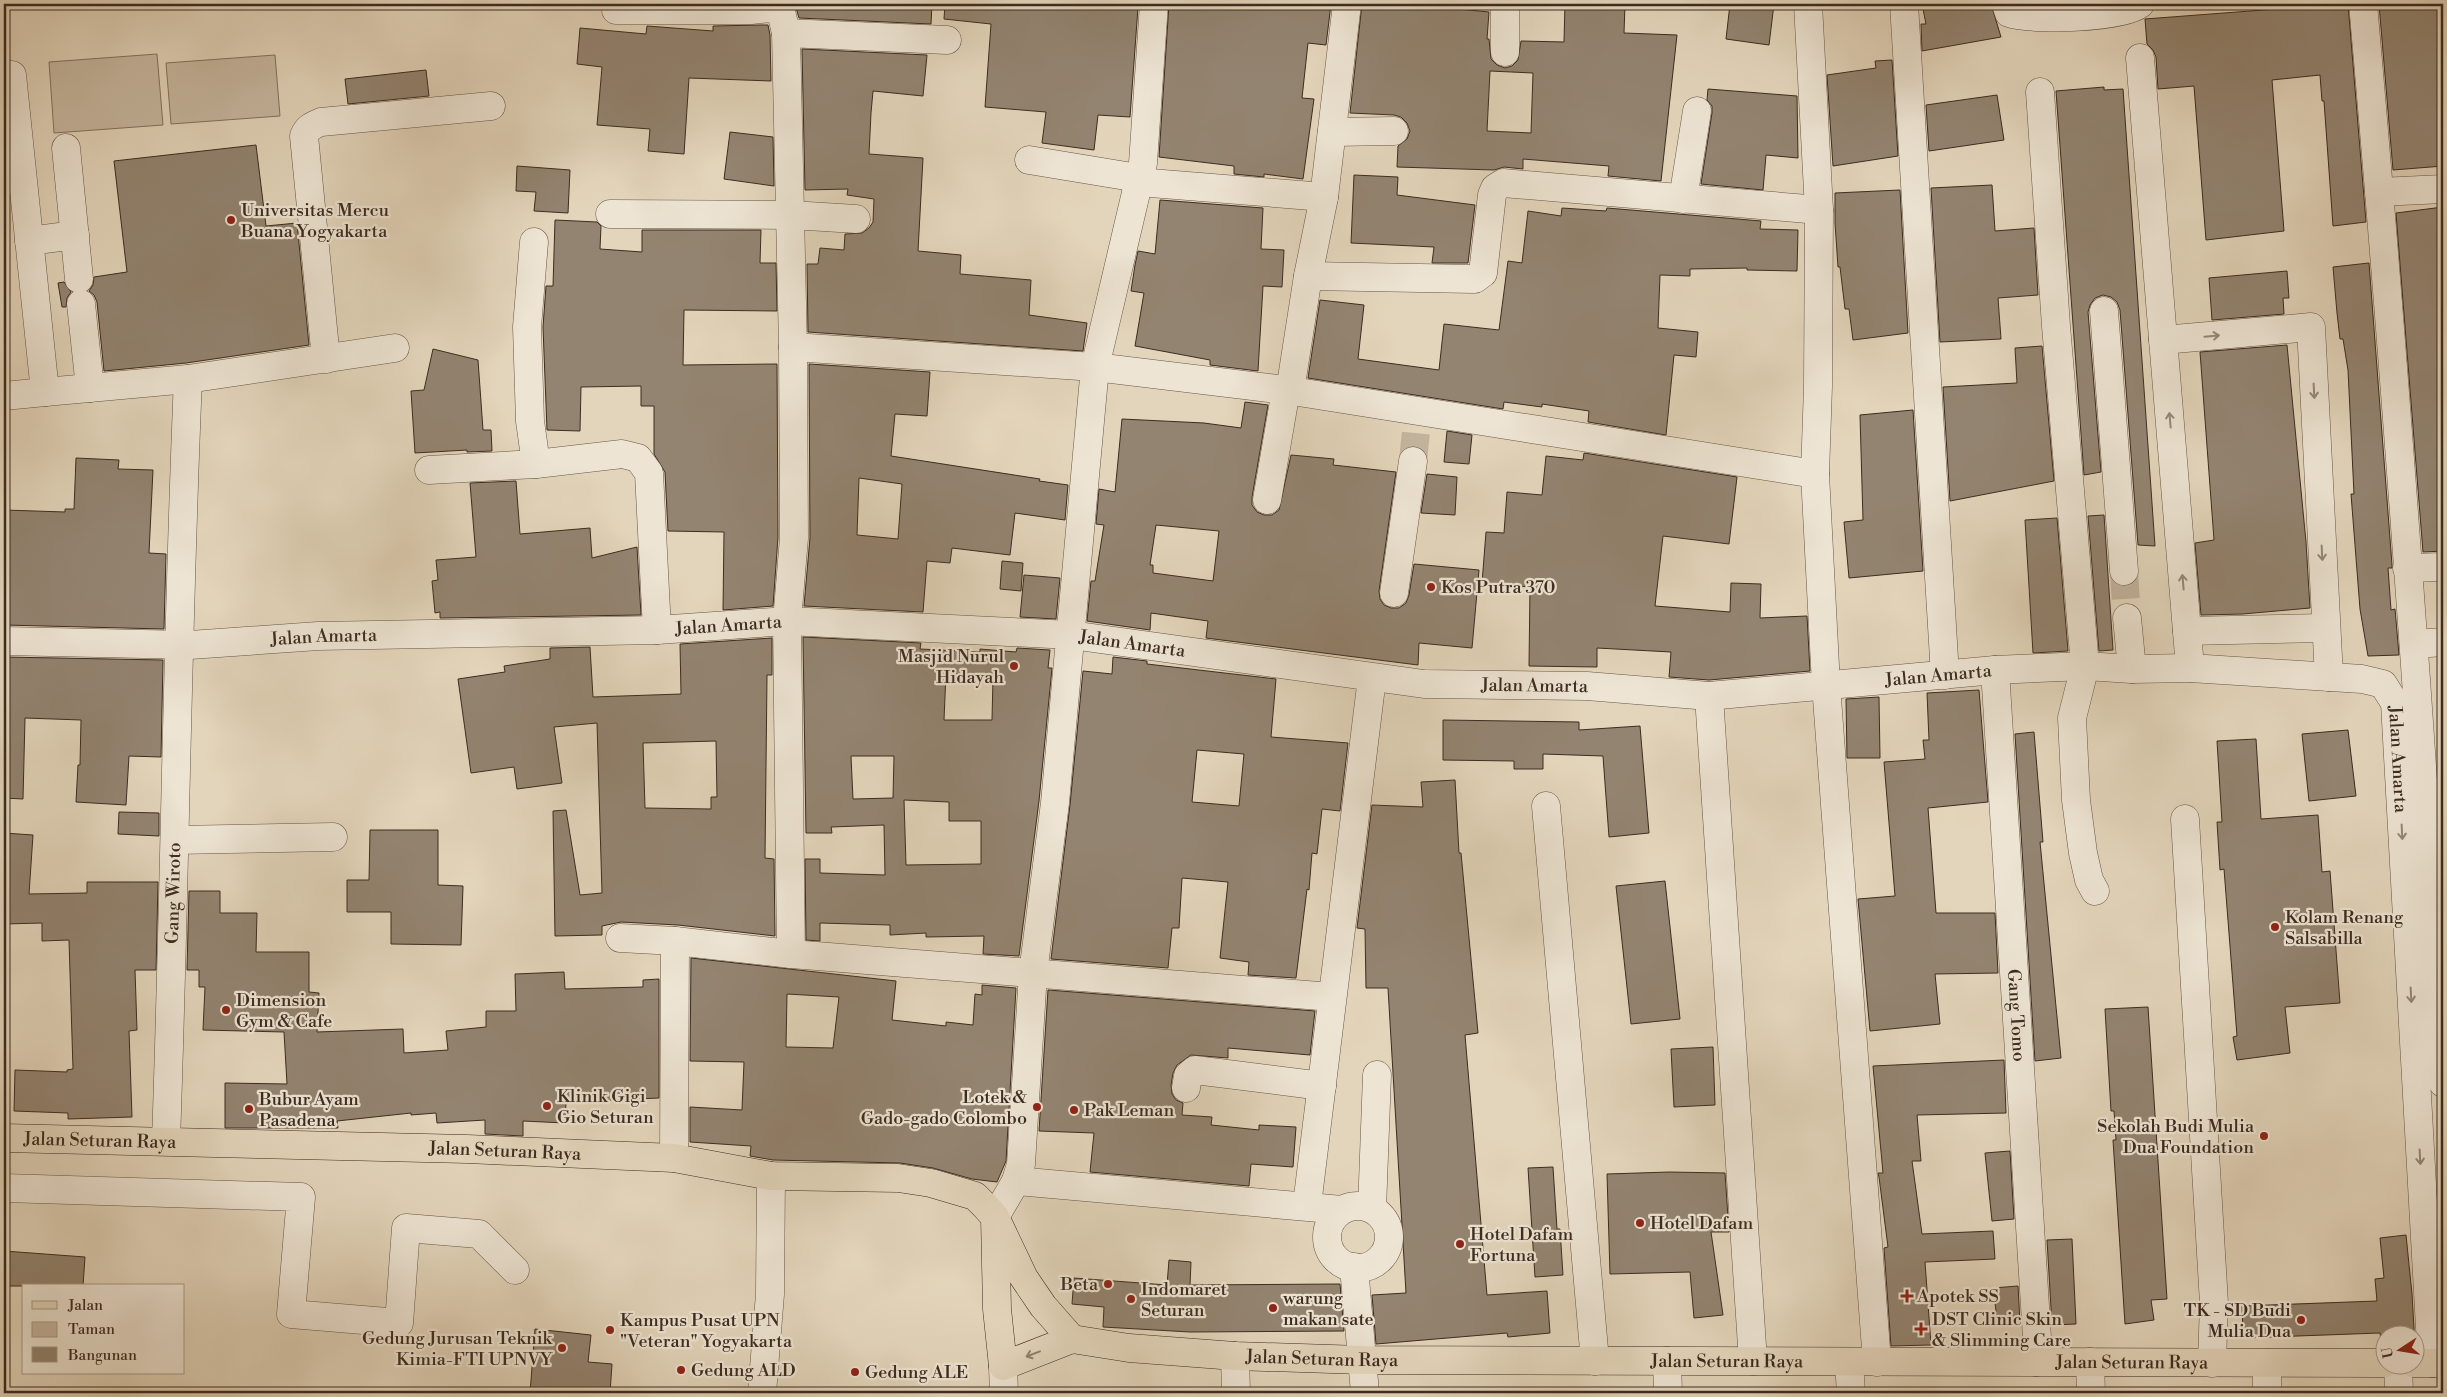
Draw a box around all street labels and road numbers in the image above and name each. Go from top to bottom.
street label: Jalan Amarta [673,610,783,640]
street label: Jalan Amarta [268,623,378,651]
street label: Jalan Amarta [1077,625,1188,662]
street label: Jalan Amarta [1883,659,1993,692]
street label: Jalan Amarta [1480,673,1589,698]
street label: Jalan Amarta [2384,704,2413,814]
street label: Gang Wiroto [160,842,186,944]
street label: Gang Tomo [2002,968,2031,1063]
street label: Jalan Seturan Raya [22,1127,177,1154]
street label: Jalan Seturan Raya [427,1137,582,1165]
street label: Jalan Seturan Raya [1244,1345,1399,1372]
street label: Jalan Seturan Raya [1650,1349,1804,1373]
street label: Jalan Seturan Raya [2055,1351,2209,1374]

